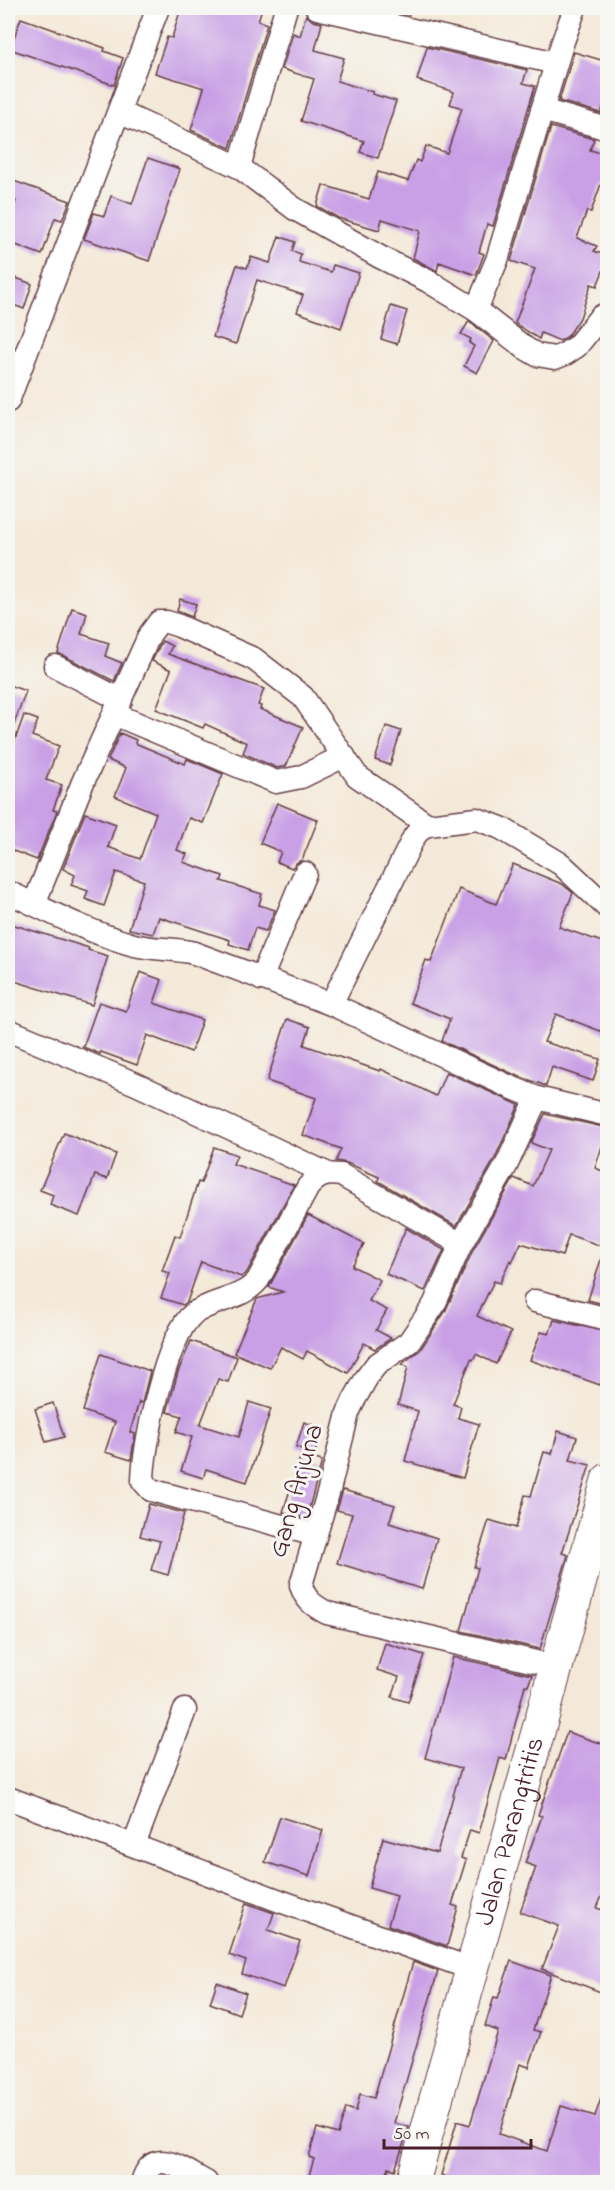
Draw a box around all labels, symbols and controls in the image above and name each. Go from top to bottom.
street label: Gang Arjuna [259,1420,335,1562]
street label: Jalan Parangtritis [466,1733,555,1930]
scale bar [384,2112,531,2150]
text: 50 m [393,2122,430,2148]

